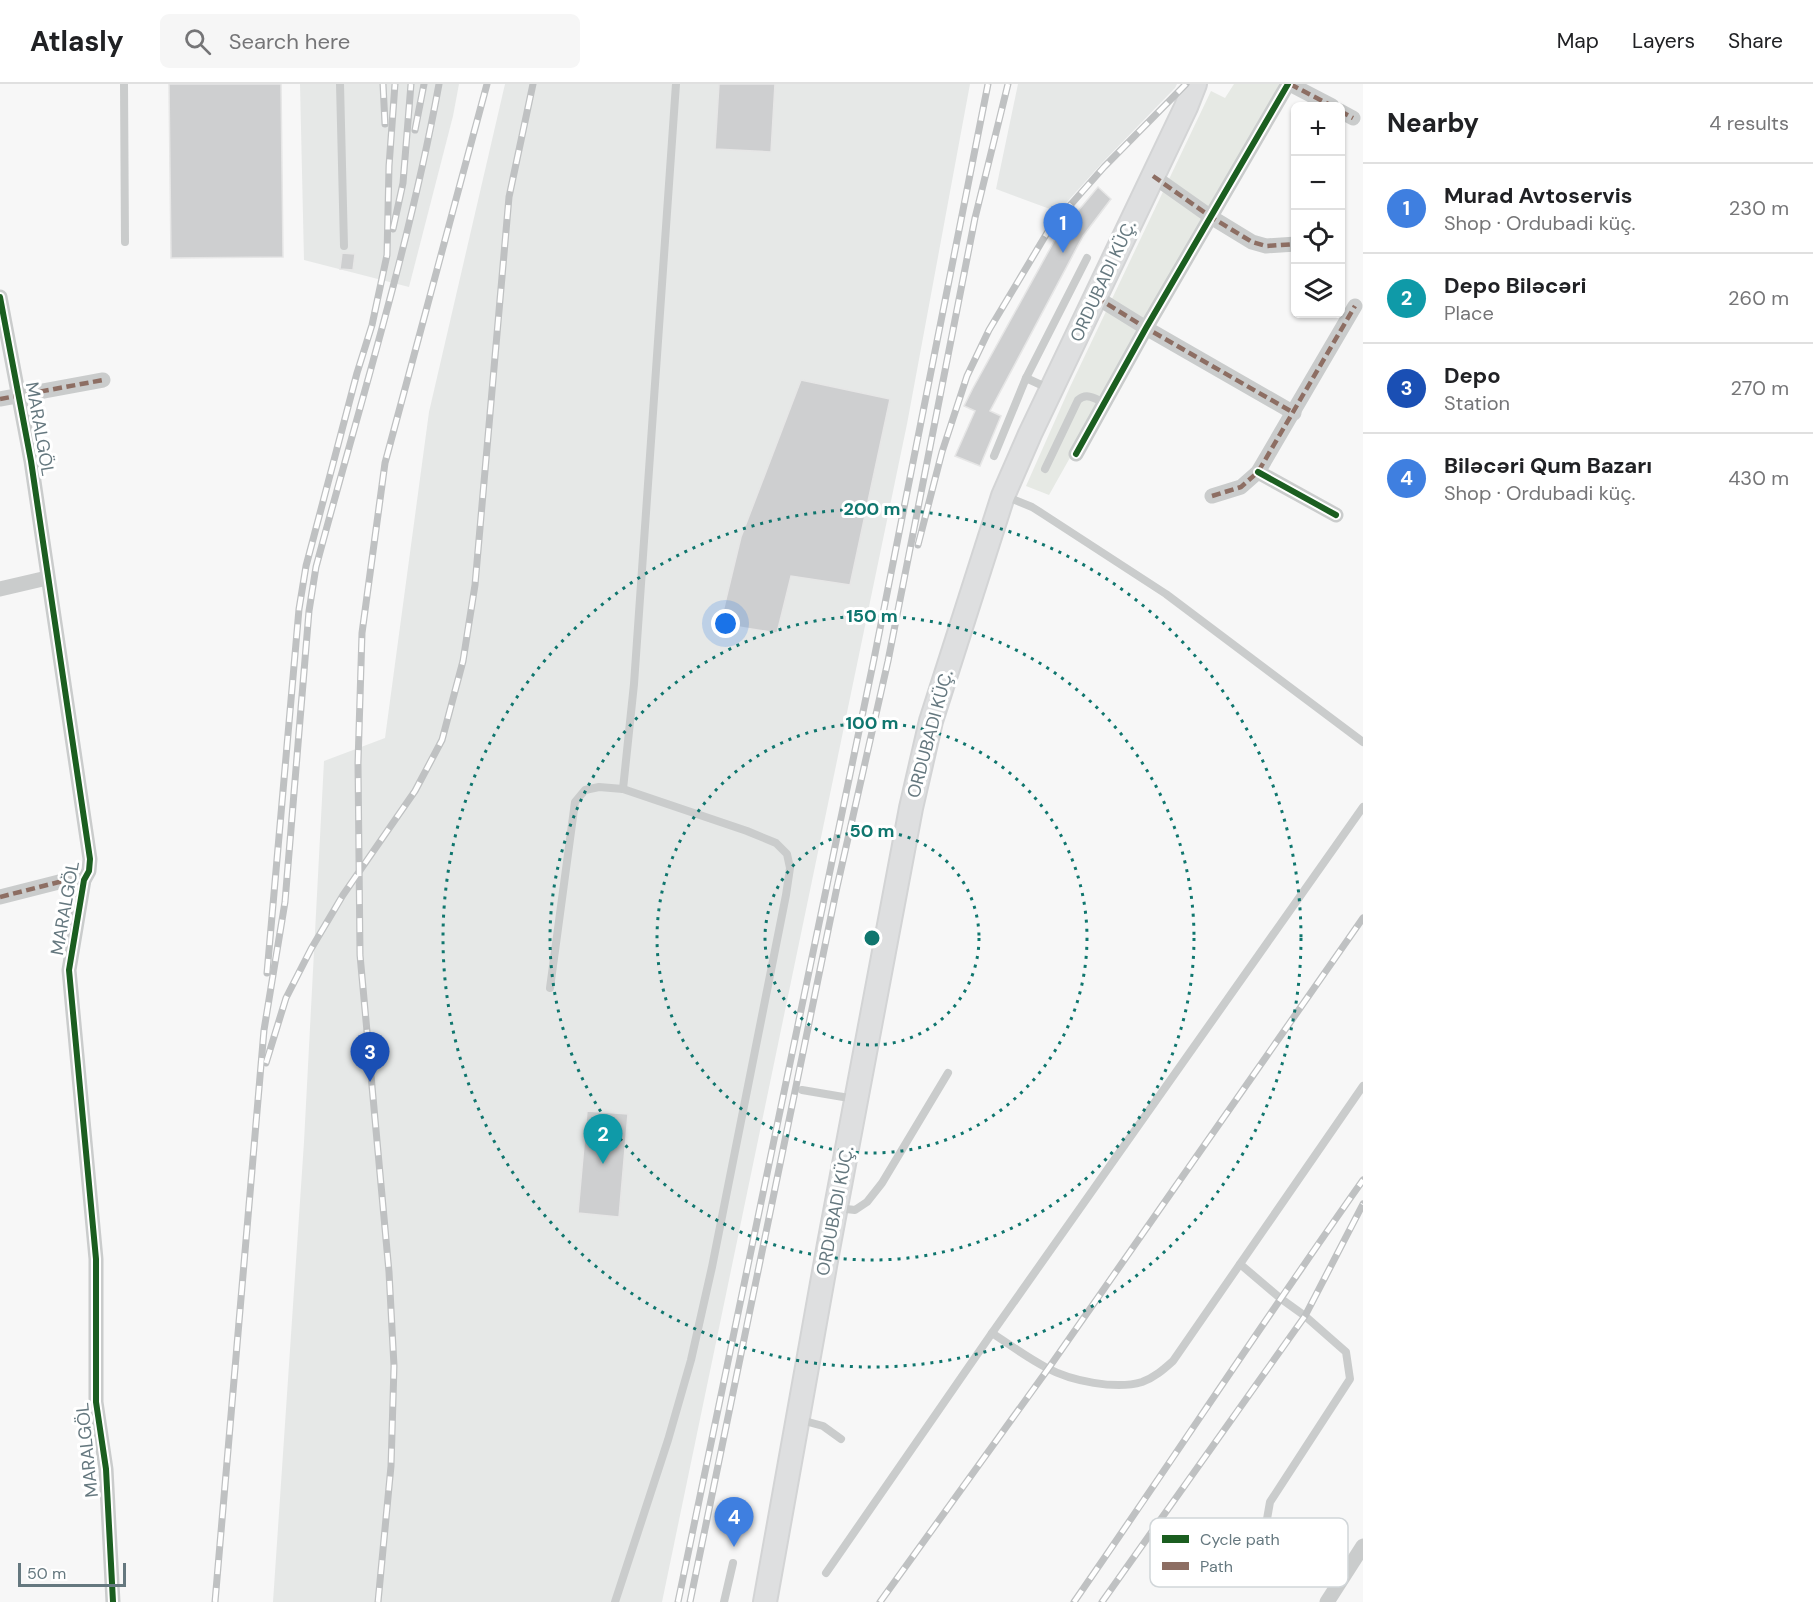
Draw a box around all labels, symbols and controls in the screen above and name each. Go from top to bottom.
search box [160,14,580,68]
text: Atlasly [30,23,124,60]
icon: search [181,25,214,58]
text: Search here [229,27,350,56]
text: Map [1557,27,1599,55]
text: Layers [1632,27,1695,55]
text: Share [1728,27,1783,55]
map controls [1291,102,1345,318]
button: + [1291,102,1345,156]
text: Nearby [1387,106,1479,140]
text: 4 results [1709,110,1789,136]
button: − [1291,156,1345,210]
text: Murad Avtoservis [1444,181,1632,210]
text: 1 [1403,195,1410,221]
text: 230 m [1729,195,1789,221]
pin: 1 [1044,204,1082,253]
button: locate [1291,210,1345,264]
text: Shop · Ordubadi küç. [1444,210,1636,236]
street label: ORDUBADI KÜÇ. [1064,216,1142,346]
button: layers [1291,264,1345,318]
text: Depo Biləcəri [1444,271,1587,300]
text: 2 [1401,285,1412,311]
text: 260 m [1728,285,1789,311]
text: Place [1444,300,1494,326]
text: Depo [1444,361,1501,390]
text: 3 [1400,375,1413,401]
text: 270 m [1731,375,1789,401]
street label: MARALGÖL [20,380,60,478]
text: Station [1444,390,1510,416]
text: Biləcəri Qum Bazarı [1444,451,1652,480]
text: 4 [1400,465,1413,491]
text: 430 m [1728,465,1789,491]
text: Shop · Ordubadi küç. [1444,480,1636,506]
text: 200 m [844,497,900,521]
text: 150 m [846,604,898,628]
your location [711,609,740,638]
street label: ORDUBADI KÜÇ. [901,667,959,801]
text: 100 m [845,711,899,735]
text: 50 m [849,819,895,843]
street label: MARALGÖL [45,859,85,957]
centre of rings [862,928,882,948]
pin: 3 [350,1032,389,1082]
pin: 2 [584,1114,622,1164]
street label: ORDUBADI KÜÇ. [811,1144,859,1278]
street label: MARALGÖL [70,1401,104,1499]
pin: 4 [714,1498,754,1547]
legend [1150,1518,1348,1587]
text: Cycle path [1200,1529,1280,1550]
text: Path [1200,1556,1233,1577]
scale bar [18,1560,126,1588]
text: 50 m [27,1563,66,1584]

